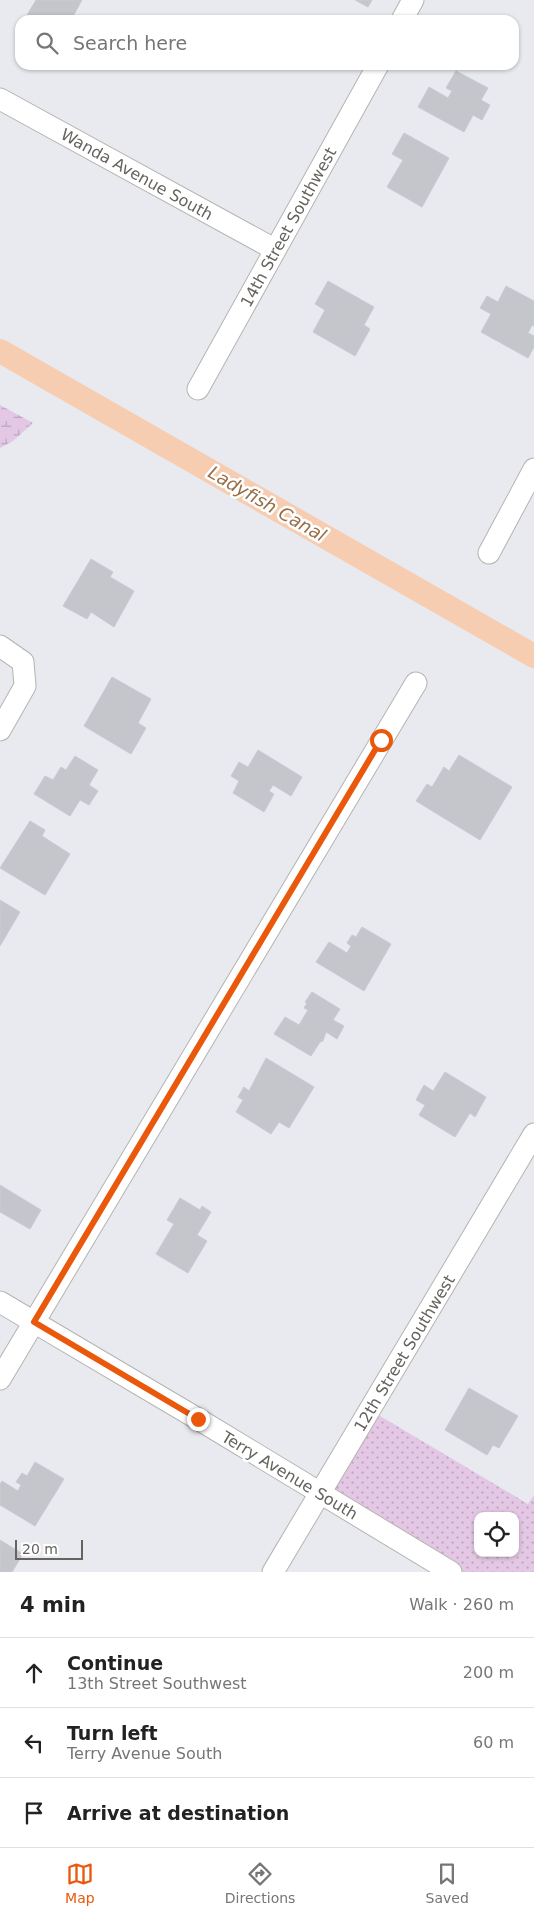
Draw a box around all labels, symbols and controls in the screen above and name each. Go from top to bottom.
search box [15,15,519,70]
icon: search [33,29,61,57]
text: Search here [73,32,187,54]
street label: Wanda Avenue South [57,125,216,224]
street label: 14th Street Southwest [237,144,340,310]
water label: Ladyfish Canal [205,461,330,546]
route start [370,729,393,752]
street label: 12th Street Southwest [350,1271,459,1435]
route end [187,1408,210,1431]
street label: Terry Avenue South [217,1427,361,1524]
map controls [474,1512,519,1557]
button: locate [474,1512,519,1557]
scale bar [15,1537,82,1560]
text: 20 m [22,1541,58,1557]
text: 4 min [20,1593,86,1617]
text: Walk · 260 m [409,1595,514,1614]
text: Continue [67,1652,163,1674]
icon: ahead [20,1659,48,1687]
text: 200 m [463,1663,514,1682]
text: 13th Street Southwest [67,1674,247,1693]
text: Turn left [67,1722,158,1744]
icon: left [20,1729,48,1757]
text: 60 m [473,1733,514,1752]
text: Terry Avenue South [67,1744,222,1763]
icon: arrive [20,1799,48,1827]
text: Arrive at destination [67,1802,289,1824]
tab: Map [65,1860,95,1906]
tab: Directions [225,1860,295,1906]
tab: Saved [426,1860,469,1906]

